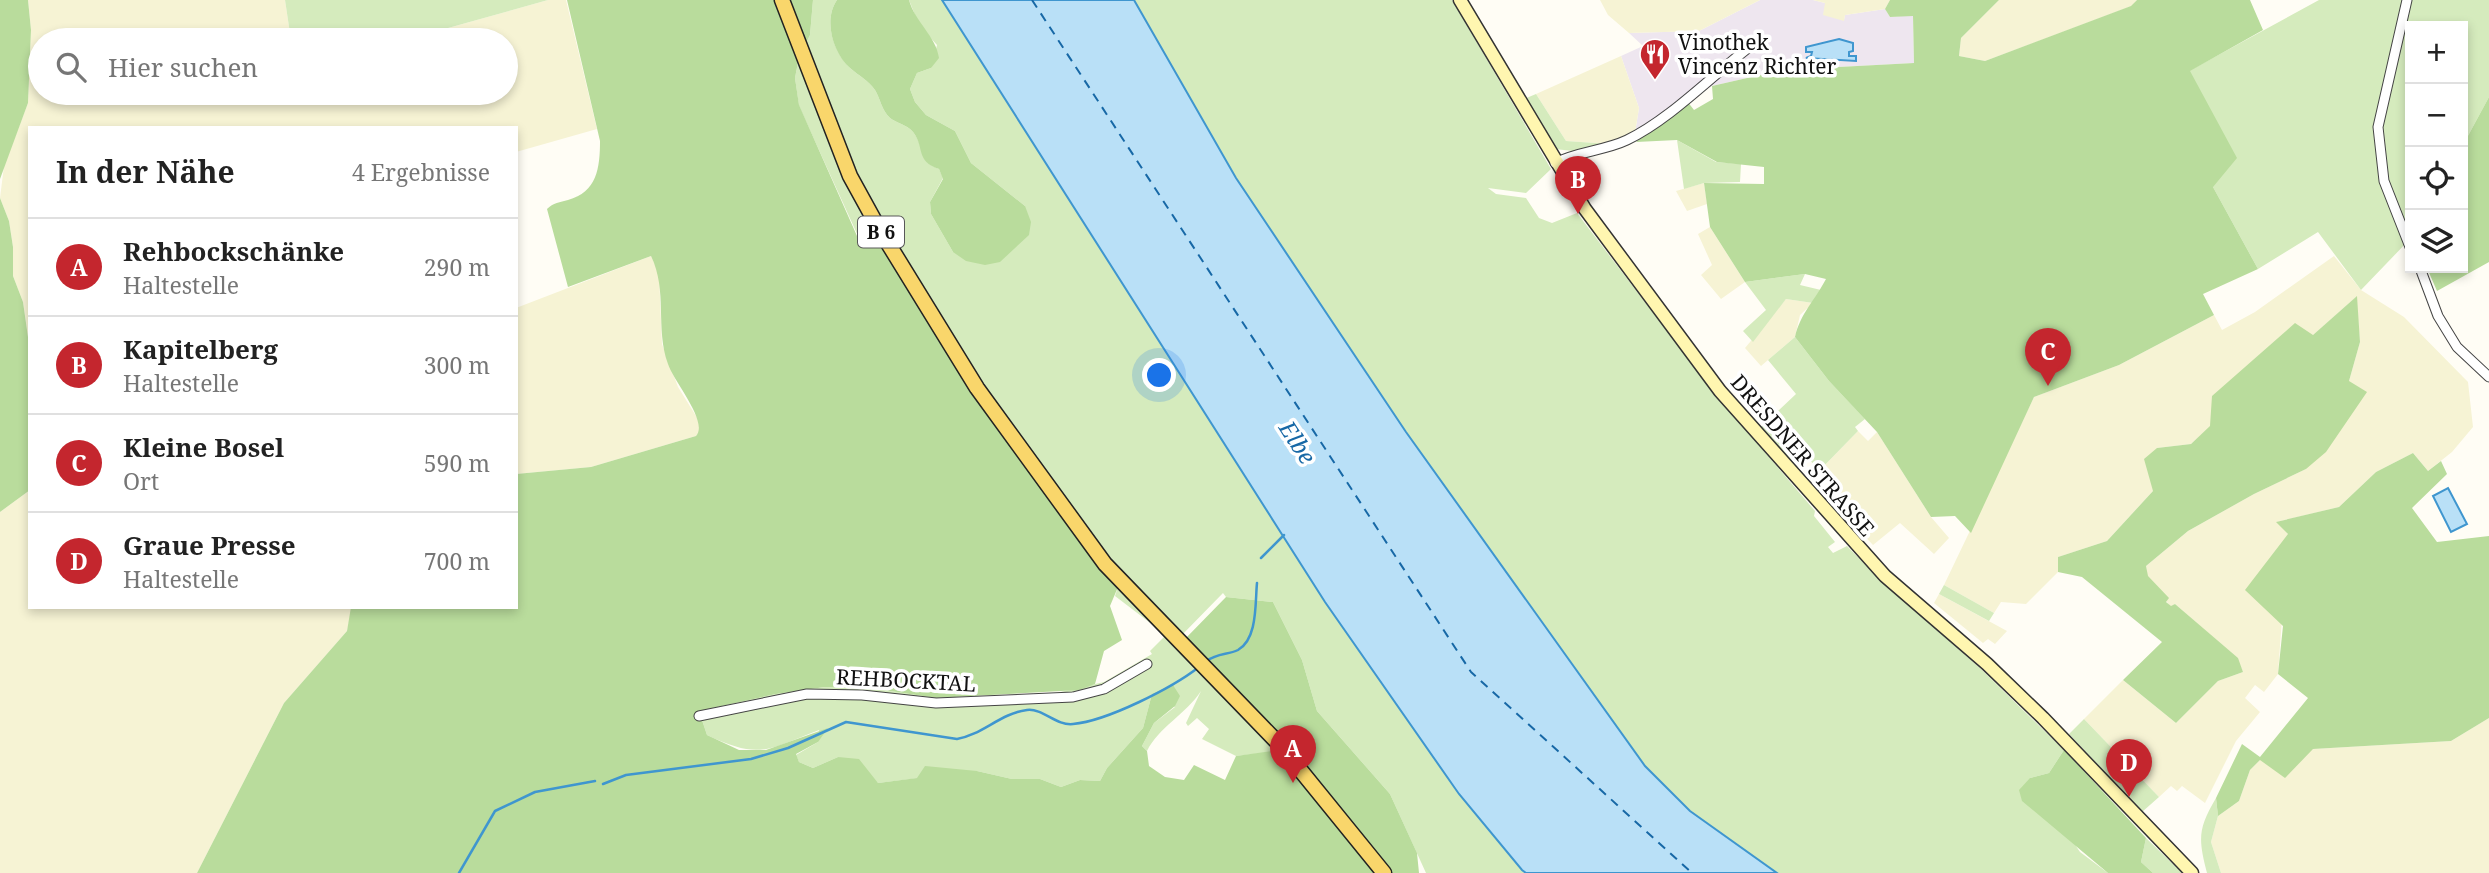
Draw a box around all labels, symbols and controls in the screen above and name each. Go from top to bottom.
map controls [2405,21,2468,273]
button: + [2405,21,2468,84]
search box [28,28,518,105]
place label: Vinothek Vincenz Richter [1678,28,1837,80]
restaurant icon: Vinothek Vincenz Richter [1638,37,1672,81]
icon: search [52,48,90,86]
text: Hier suchen [108,49,258,85]
button: − [2405,84,2468,147]
button: locate [2405,147,2468,210]
text: In der Nähe [56,151,235,192]
text: 4 Ergebnisse [352,156,490,188]
pin: B [1555,156,1601,214]
button: layers [2405,210,2468,273]
road number: B 6 [858,216,904,248]
text: Rehbockschänke [123,233,344,269]
text: A [70,251,88,283]
text: 290 m [424,251,490,283]
text: Haltestelle [123,269,239,301]
pin: C [2025,328,2071,386]
text: Kapitelberg [123,331,278,367]
text: B [71,349,87,381]
text: 300 m [424,349,490,381]
your location [1142,358,1176,392]
text: Haltestelle [123,367,239,399]
street label: DRESDNER STRASSE [1725,368,1881,542]
water label: Elbe [1272,413,1324,470]
text: Kleine Bosel [123,429,284,465]
text: C [71,447,87,479]
text: 590 m [424,447,490,479]
text: Ort [123,465,159,497]
text: Graue Presse [123,527,296,563]
text: D [70,545,88,577]
text: 700 m [424,545,490,577]
text: Haltestelle [123,563,239,595]
street label: REHBOCKTAL [835,662,977,698]
pin: A [1270,725,1316,783]
pin: D [2106,739,2152,797]

